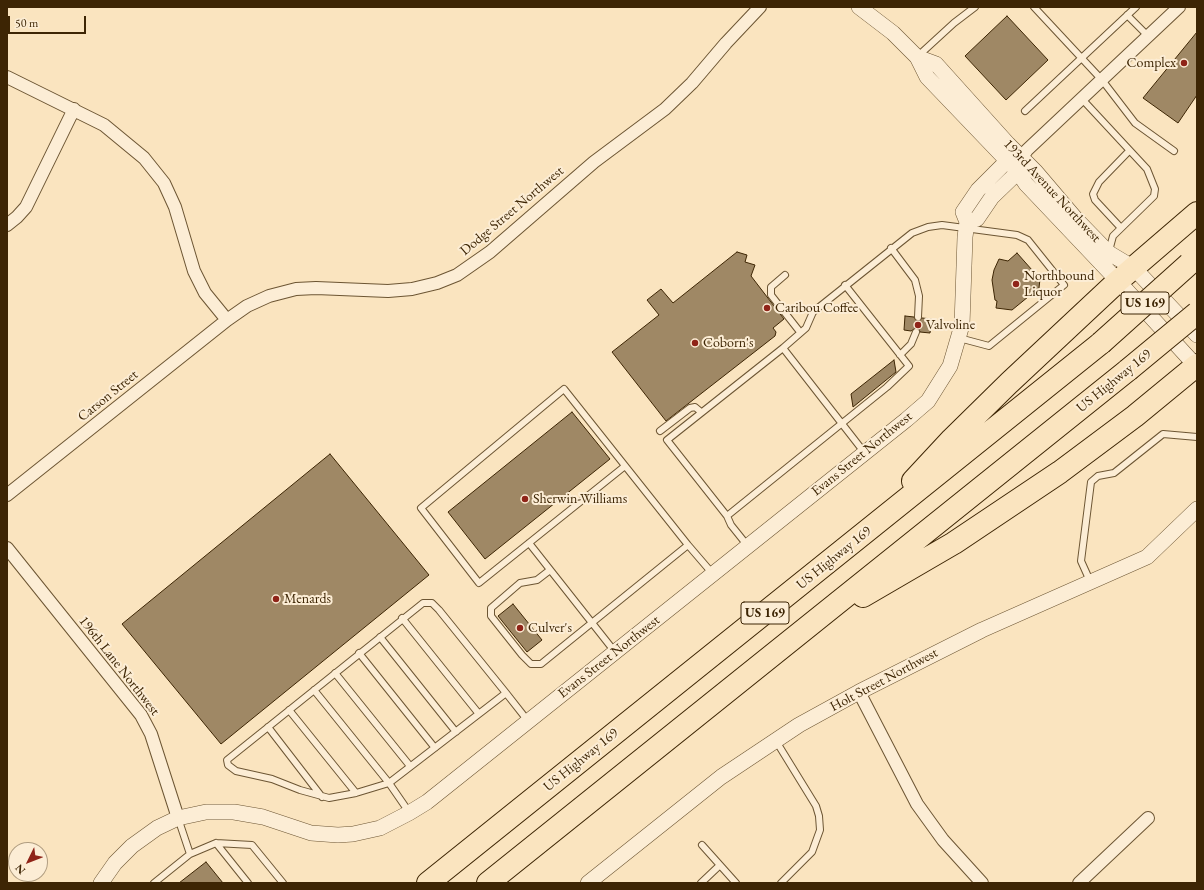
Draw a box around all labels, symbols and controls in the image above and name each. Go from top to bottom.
scale bar [10,8,88,34]
text: 50 m [15,15,38,31]
place label: Complex [1127,55,1176,71]
marker: Complex [1179,58,1189,68]
street label: 193rd Avenue Northwest [1000,136,1104,246]
street label: Dodge Street Northwest [457,163,567,259]
place label: Northbound Liquor [1024,268,1094,300]
marker: Northbound Liquor [1011,279,1021,289]
road number: US 169 [1121,292,1169,314]
place label: Caribou Coffee [775,300,858,316]
marker: Caribou Coffee [762,303,772,313]
place label: Valvoline [926,317,975,333]
marker: Valvoline [913,320,923,330]
place label: Coborn's [703,335,753,351]
marker: Coborn's [690,338,700,348]
street label: US Highway 169 [1073,346,1155,416]
street label: Carson Street [75,367,141,425]
street label: Evans Street Northwest [808,408,916,500]
place label: Sherwin-Williams [533,491,627,507]
marker: Sherwin-Williams [520,494,530,504]
street label: US Highway 169 [793,523,875,593]
place label: Menards [284,591,331,607]
marker: Menards [271,594,281,604]
road number: US 169 [741,602,789,624]
street label: Evans Street Northwest [555,612,663,702]
street label: 196th Lane Northwest [75,613,163,719]
place label: Culver's [528,620,572,636]
marker: Culver's [515,623,525,633]
street label: Holt Street Northwest [827,644,941,716]
street label: US Highway 169 [540,725,622,795]
north arrow [8,842,48,882]
text: N [12,861,28,878]

